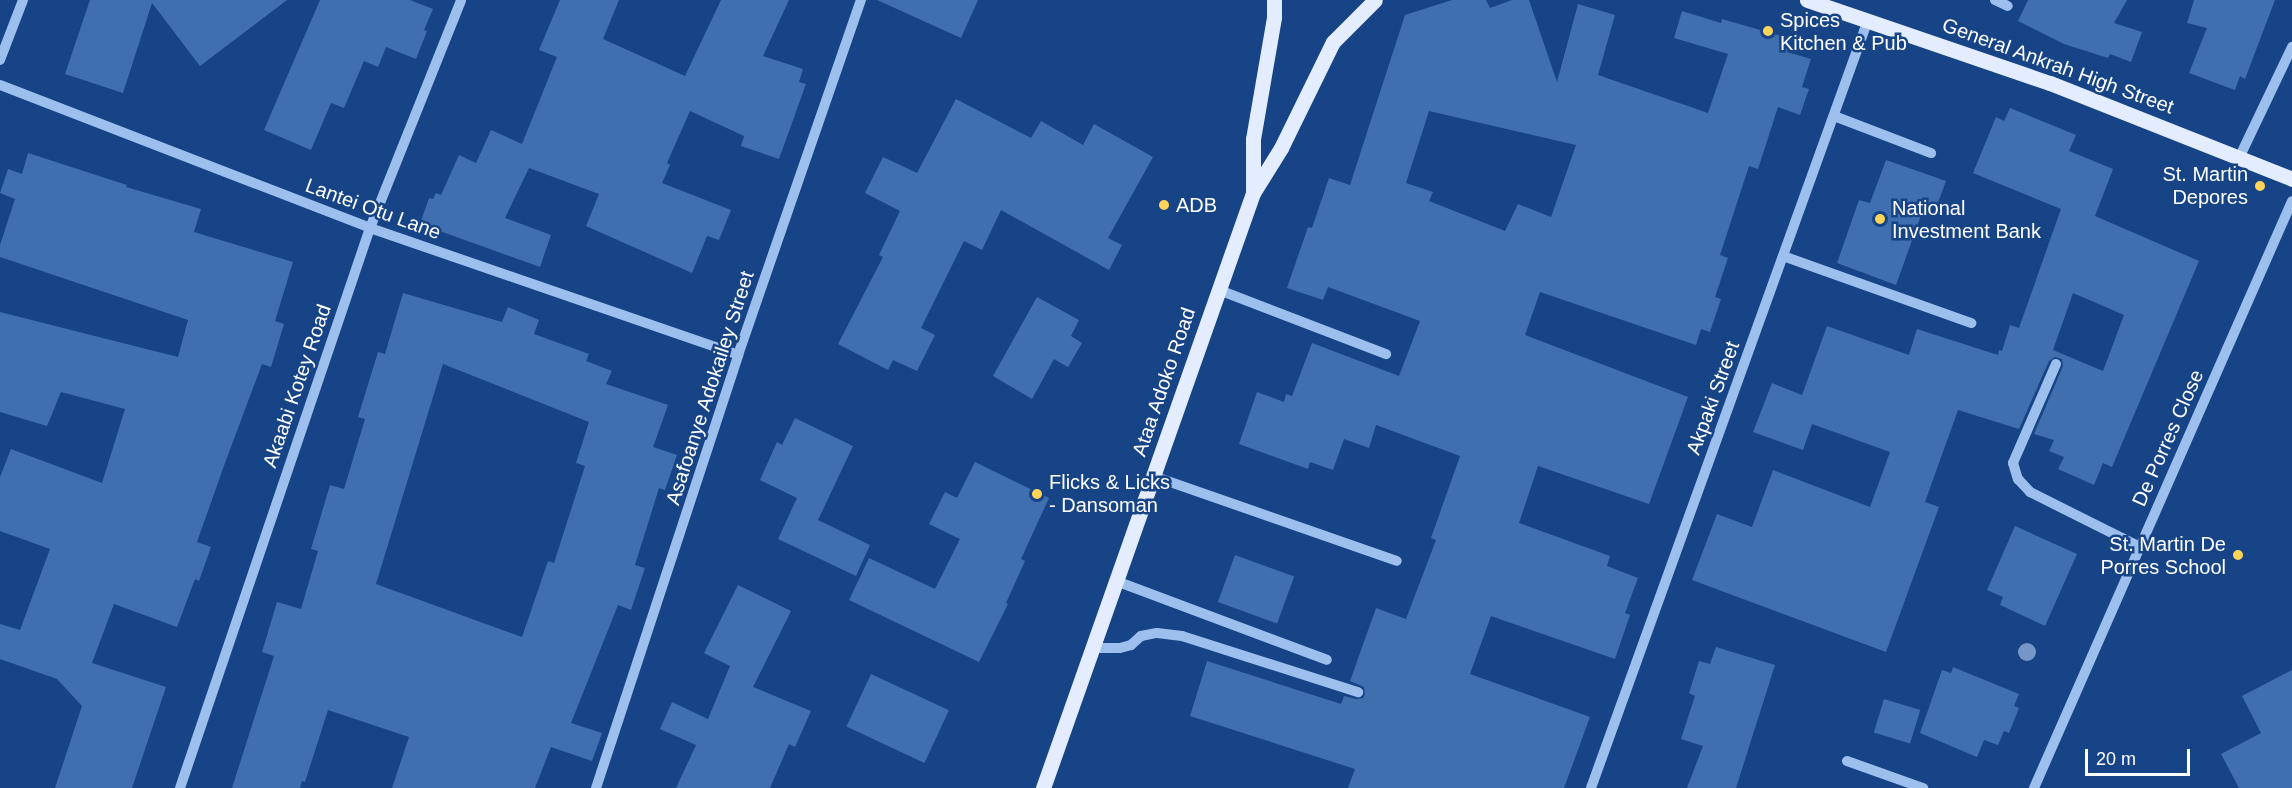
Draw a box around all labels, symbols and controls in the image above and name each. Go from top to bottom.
place label: Spices Kitchen & Pub [1780,8,1907,55]
street label: General Ankrah High Street [1938,13,2178,119]
marker: Spices Kitchen & Pub [1761,24,1775,38]
place label: St. Martin Depores [2162,162,2248,209]
street label: Lantei Otu Lane [302,173,444,245]
marker: St. Martin Depores [2253,179,2267,193]
place label: ADB [1176,193,1217,217]
place label: National Investment Bank [1892,196,2041,243]
marker: ADB [1157,198,1171,212]
marker: National Investment Bank [1873,212,1887,226]
street label: Asafoanye Adokailey Street [661,267,759,509]
street label: Akaabi Kotey Road [258,301,336,471]
street label: Ataa Adoko Road [1127,304,1201,460]
street label: Akpaki Street [1681,338,1745,458]
street label: De Porres Close [2127,366,2209,510]
place label: Flicks & Licks - Dansoman [1049,470,1170,517]
marker: Flicks & Licks - Dansoman [1030,487,1044,501]
place label: St. Martin De Porres School [2100,532,2226,579]
marker: St. Martin De Porres School [2231,548,2245,562]
scale bar [2088,737,2193,775]
text: 20 m [2096,749,2136,769]

